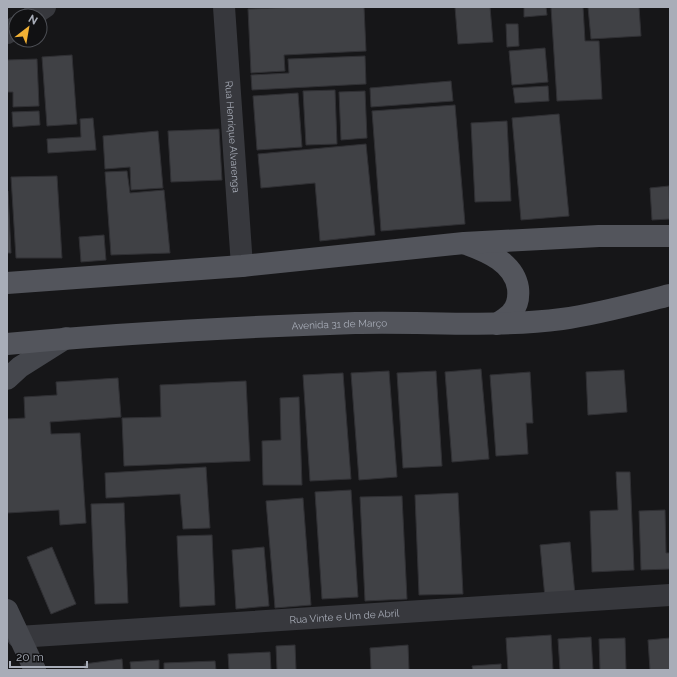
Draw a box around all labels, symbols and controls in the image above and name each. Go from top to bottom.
north arrow [8,8,48,48]
text: N [26,12,40,28]
street label: Rua Henrique Alvarenga [223,80,242,193]
street label: Avenida 31 de Março [291,318,387,331]
street label: Rua Vinte e Um de Abril [289,607,400,626]
scale bar [10,643,87,669]
text: 20 m [16,650,44,664]

